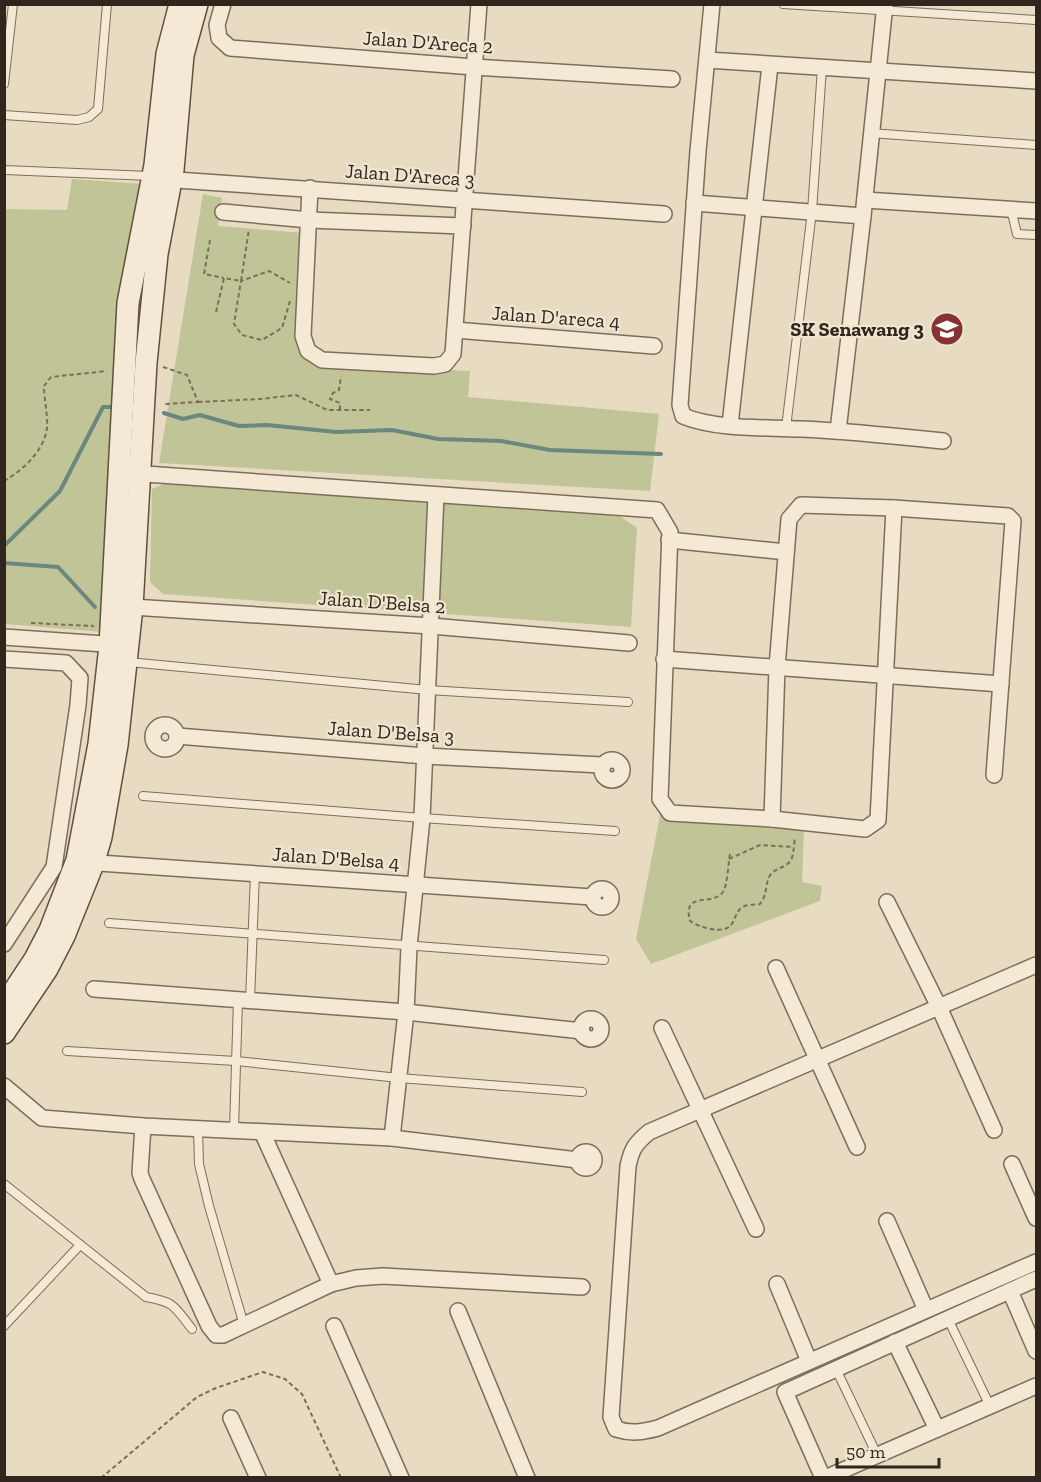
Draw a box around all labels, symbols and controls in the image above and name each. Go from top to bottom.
street label: Jalan D'Areca 2 [362,25,494,59]
street label: Jalan D'Areca 3 [344,159,476,191]
street label: Jalan D'areca 4 [491,301,621,333]
school or university icon: SK Senawang 3 [929,311,965,347]
place label: SK Senawang 3 [790,317,924,341]
street label: Jalan D'Belsa 2 [318,586,446,618]
street label: Jalan D'Belsa 3 [327,716,455,748]
street label: Jalan D'Belsa 4 [271,842,401,874]
scale bar [837,1431,939,1469]
text: 50 m [846,1441,886,1463]

